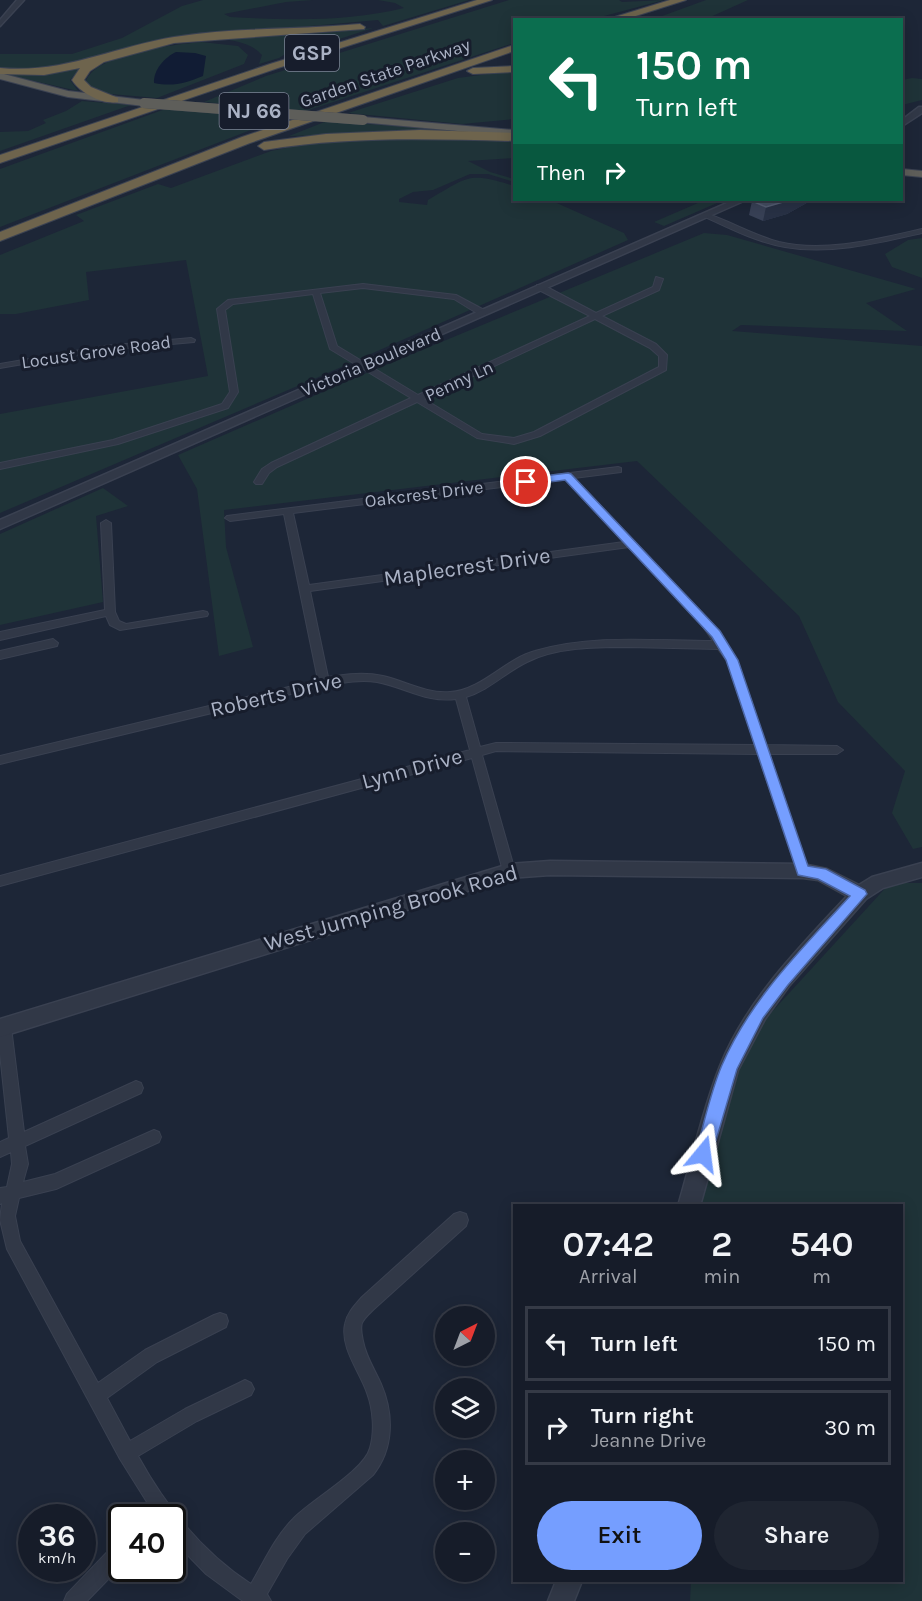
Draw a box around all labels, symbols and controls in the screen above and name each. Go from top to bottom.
street label: Garden State Parkway [297,33,474,113]
road number: GSP [285,35,339,71]
text: 150 m [636,40,752,90]
icon: left [537,42,615,120]
text: Turn left [636,91,737,123]
road number: NJ 66 [220,93,288,129]
icon: right [598,156,631,189]
text: Then [537,160,586,186]
street label: Victoria Boulevard [298,323,444,401]
street label: Locust Grove Road [20,331,172,373]
street label: Penny Ln [421,356,497,406]
pin [500,456,551,507]
icon: arrive [509,465,542,498]
street label: Oakcrest Drive [363,476,485,512]
street label: Maplecrest Drive [382,542,552,592]
street label: Roberts Drive [208,667,344,723]
street label: Lynn Drive [359,743,465,795]
street label: West Jumping Brook Road [261,859,521,957]
position arrow [671,1122,735,1186]
text: 07:42 [562,1223,654,1265]
text: 2 [711,1223,733,1265]
text: 540 [790,1223,854,1265]
text: Arrival [579,1265,638,1288]
text: min [703,1265,740,1288]
text: m [812,1265,831,1288]
north arrow [435,1306,495,1366]
map controls [435,1306,495,1582]
icon: left [540,1327,573,1360]
text: Turn left [591,1331,678,1357]
text: 150 m [817,1331,876,1357]
button: layers [435,1378,495,1438]
text: Turn right [591,1403,694,1429]
icon: right [540,1411,573,1444]
text: 30 m [824,1415,876,1441]
text: Jeanne Drive [591,1429,706,1452]
button: + [435,1450,495,1510]
button: Exit [537,1501,702,1570]
button: Share [714,1501,879,1570]
speed limit sign: 40 [108,1504,186,1582]
text: 36 [39,1518,75,1554]
button: − [435,1522,495,1582]
text: km/h [38,1549,76,1567]

